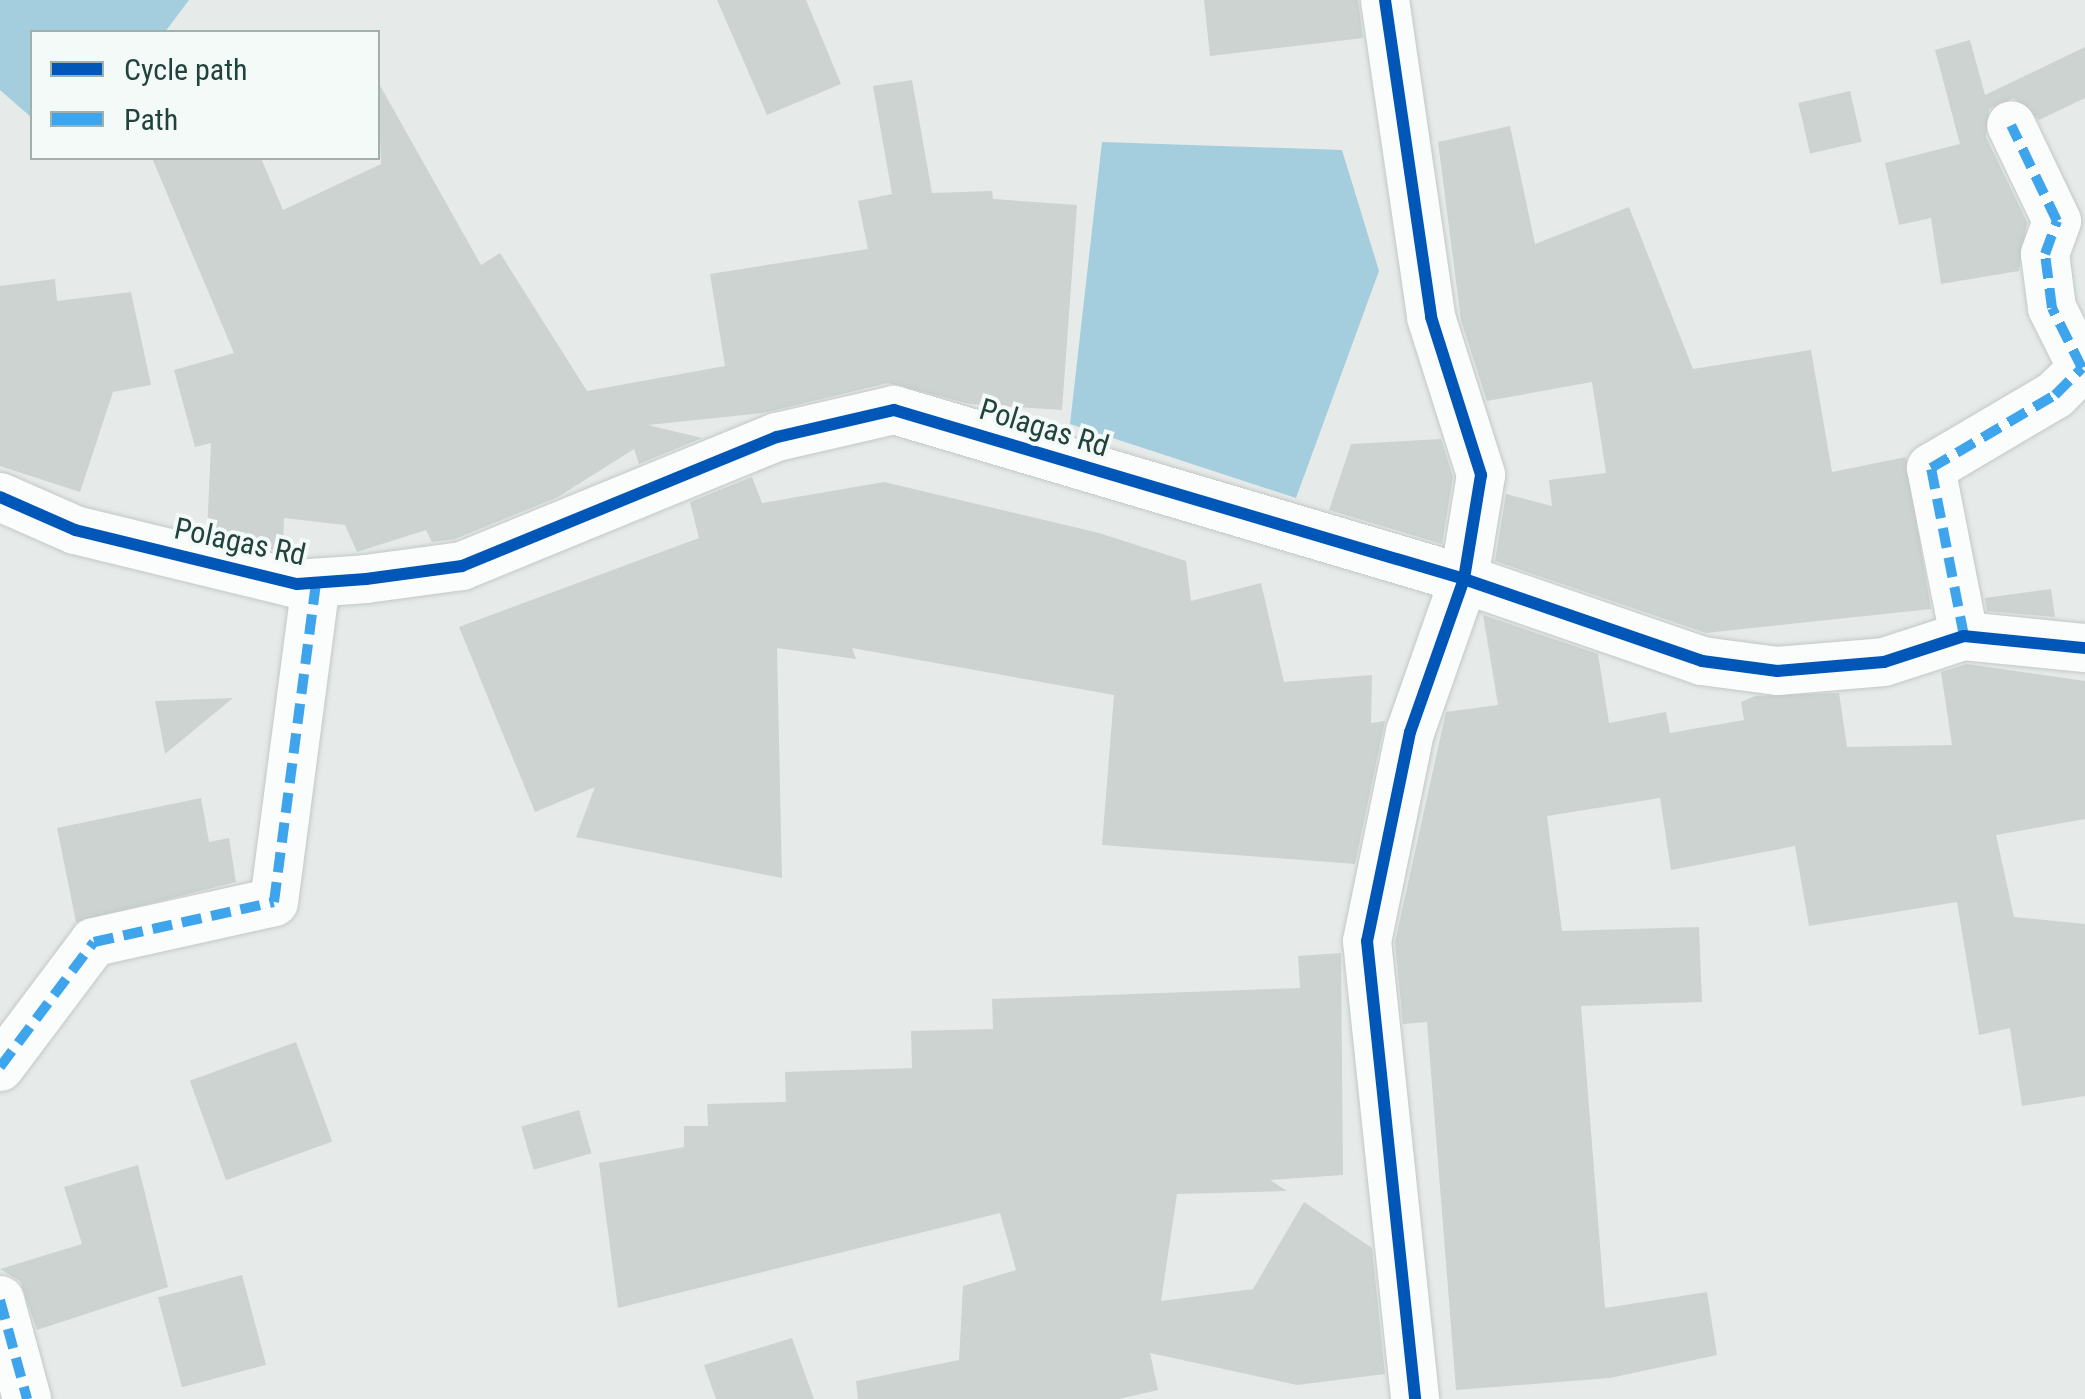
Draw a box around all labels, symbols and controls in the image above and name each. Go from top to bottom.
legend [30,30,380,160]
text: Cycle path [124,52,248,87]
text: Path [124,102,178,137]
street label: Polagas Rd [975,391,1113,465]
street label: Polagas Rd [171,511,309,573]

